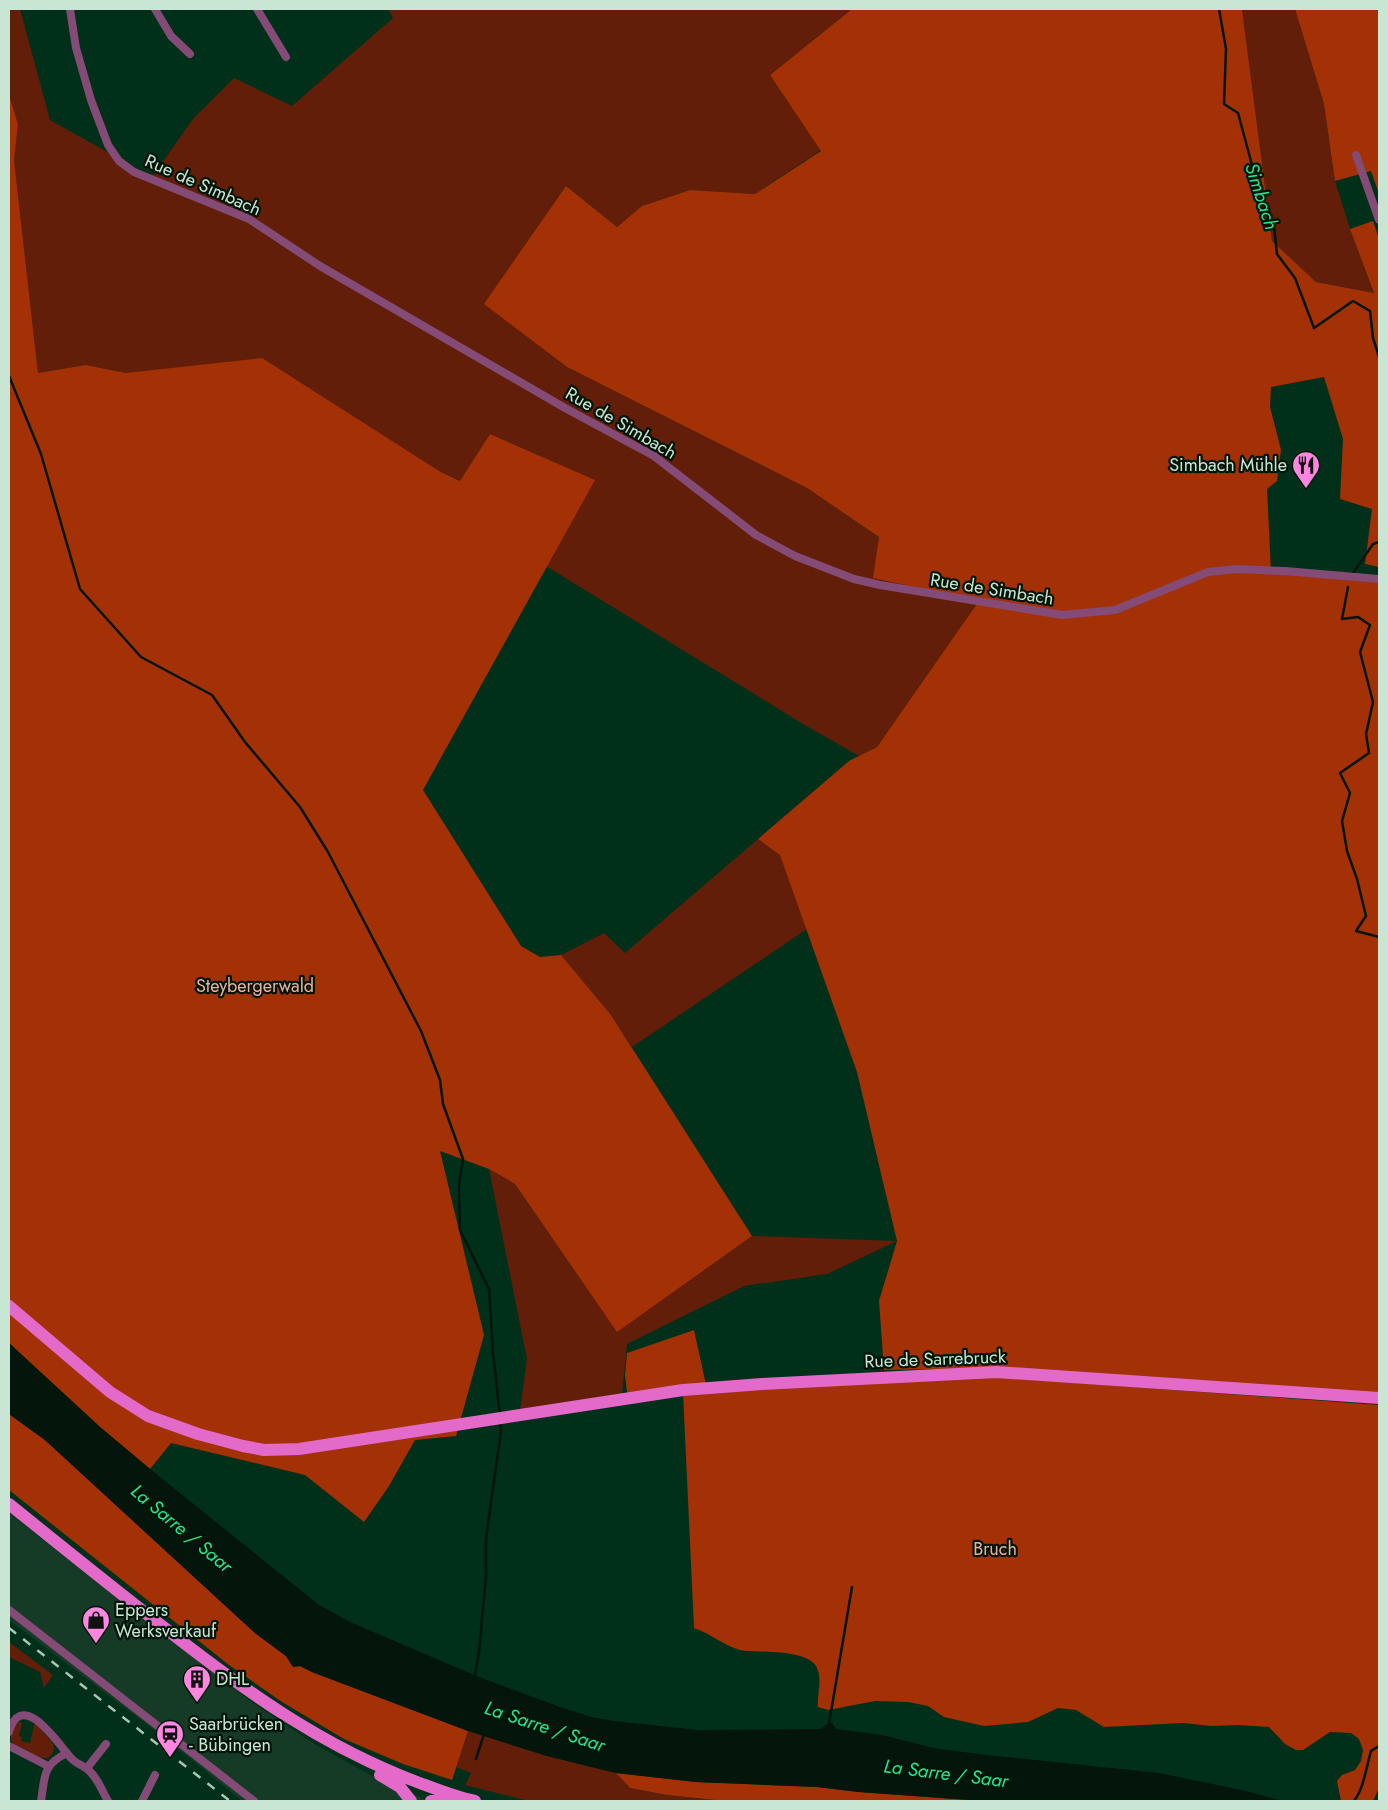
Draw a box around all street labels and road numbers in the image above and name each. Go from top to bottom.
street label: Rue de Simbach [141,148,265,222]
street label: Rue de Simbach [561,381,681,465]
street label: Rue de Simbach [928,566,1056,612]
street label: Rue de Sarrebruck [864,1344,1006,1374]

